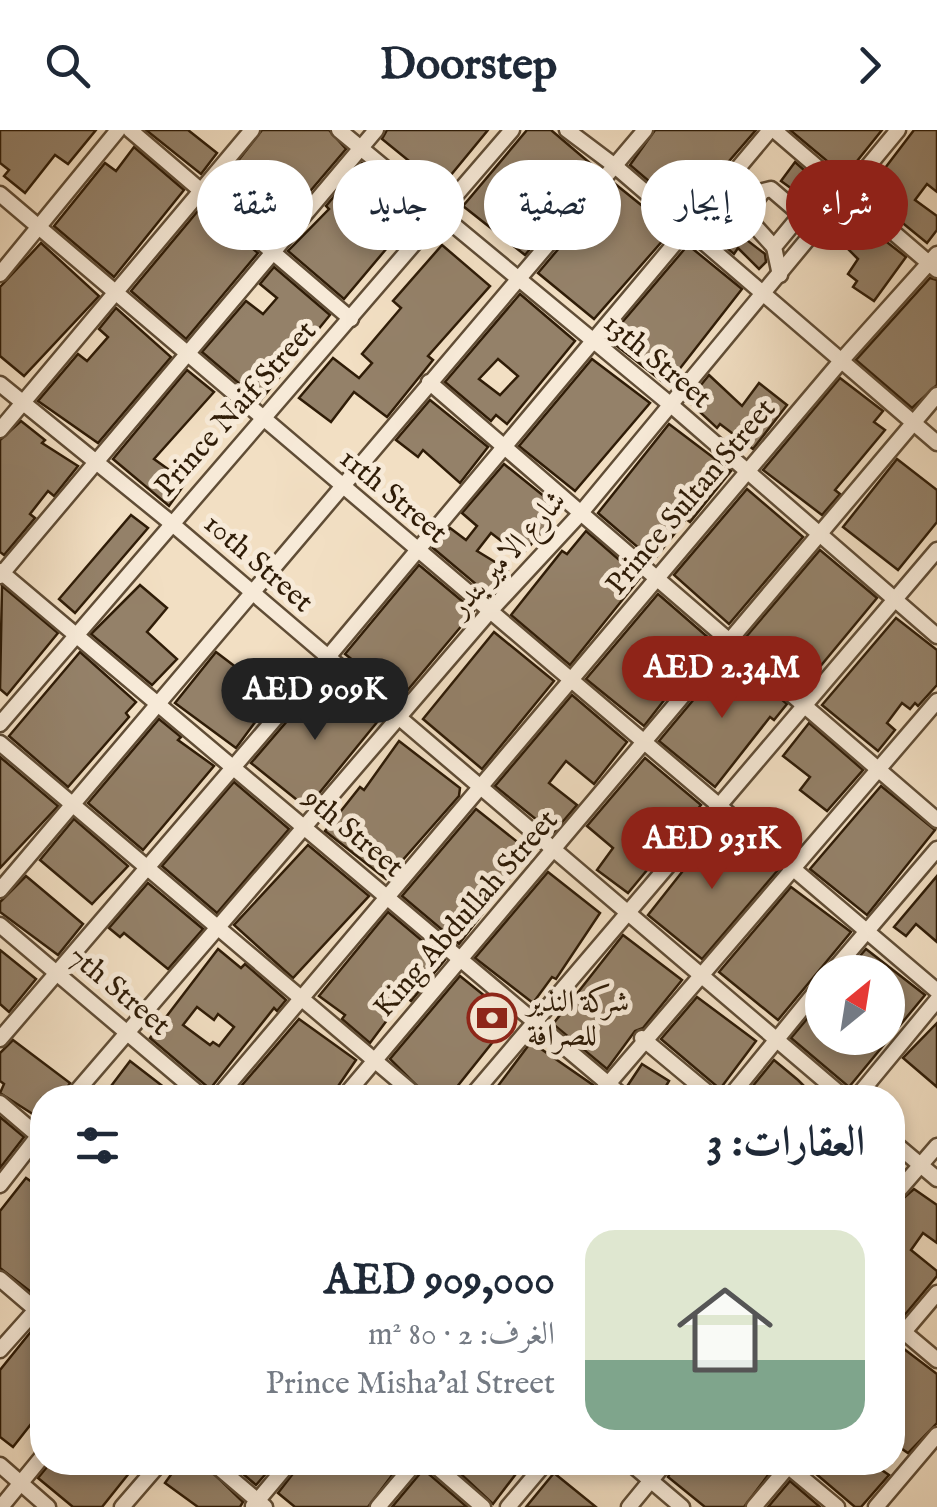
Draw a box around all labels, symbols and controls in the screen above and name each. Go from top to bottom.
text: Doorstep [380,37,557,94]
icon: search [40,38,95,93]
icon: forward [842,38,897,93]
chip: شقة [197,160,313,250]
chip: جديد [333,160,464,250]
chip: تصفية [484,160,621,250]
chip: إيجار [641,160,766,250]
chip: شراء [786,160,908,250]
street label: 13th Street [595,305,719,418]
street label: Prince Naif Street [148,314,325,505]
street label: Prince Sultan Street [598,391,785,603]
street label: 11th Street [331,440,455,553]
street label: شارع الامير بندر [440,483,578,631]
street label: 10th Street [195,506,320,622]
pin: AED 2.34M [608,636,836,721]
text: AED 2.34M [644,648,800,689]
pin: AED 909K [212,658,418,743]
text: AED 909K [243,670,387,711]
street label: 9th Street [294,780,411,887]
street label: King Abdullah Street [366,803,567,1026]
pin: AED 931K [609,807,815,892]
text: AED 931K [643,819,781,860]
street label: 7th Street [60,938,177,1045]
north arrow [805,955,905,1055]
map controls [805,955,905,1055]
place label: شركة النذير للصرافة [524,983,629,1056]
bank icon: شركة النذير للصرافة [466,992,518,1044]
text: العقارات: 3 [707,1117,865,1170]
icon: filters [70,1118,125,1173]
text: AED 909,000 [324,1255,555,1308]
icon: home [665,1270,785,1390]
text: الغرف: 2 · 80 m² [368,1315,555,1356]
text: Prince Misha'al Street [265,1364,555,1405]

